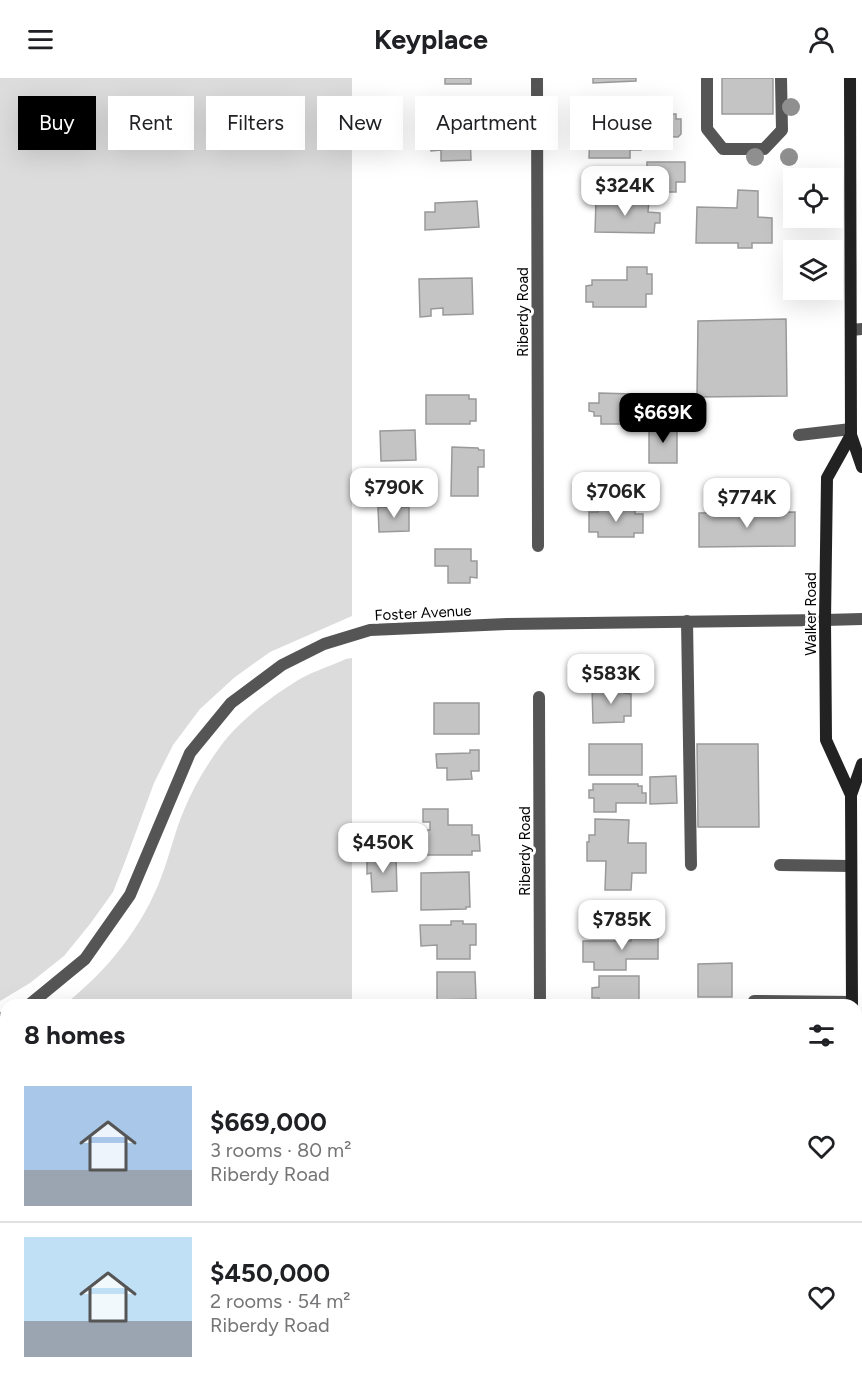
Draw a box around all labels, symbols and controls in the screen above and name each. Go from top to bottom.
icon: menu [24,23,57,56]
text: Keyplace [374,23,488,56]
icon: person [805,23,838,56]
chip: Buy [18,96,96,150]
chip: Rent [108,96,194,150]
chip: Filters [206,96,305,150]
chip: New [317,96,403,150]
chip: Apartment [415,96,558,150]
chip: House [570,96,673,150]
pin: $324K [583,166,667,217]
map controls [783,168,843,300]
button: locate [783,168,843,228]
text: $324K [595,173,655,197]
button: layers [783,240,843,300]
street label: Riberdy Road [514,267,532,357]
pin: $669K [621,393,705,444]
text: $669K [633,400,693,424]
pin: $790K [352,468,436,519]
pin: $706K [574,472,658,523]
text: $790K [364,475,424,499]
pin: $774K [705,478,789,529]
text: $706K [586,479,646,503]
text: $774K [717,485,777,509]
street label: Walker Road [802,572,820,656]
street label: Foster Avenue [374,601,472,625]
pin: $583K [569,654,653,705]
text: $583K [581,661,641,685]
street label: Riberdy Road [516,806,534,896]
pin: $450K [341,823,425,874]
text: $450K [352,830,414,854]
pin: $785K [580,900,664,951]
text: $785K [592,907,652,931]
text: 8 homes [24,1019,125,1051]
icon: filters [805,1019,838,1052]
text: $669,000 [210,1106,327,1138]
icon: home [72,1110,144,1182]
icon: heart [805,1130,838,1163]
text: 3 rooms · 80 m² [210,1138,351,1162]
text: Riberdy Road [210,1162,330,1186]
text: $450,000 [210,1257,330,1289]
icon: home [72,1261,144,1333]
icon: heart [805,1281,838,1314]
text: 2 rooms · 54 m² [210,1289,350,1313]
text: Riberdy Road [210,1313,330,1337]

